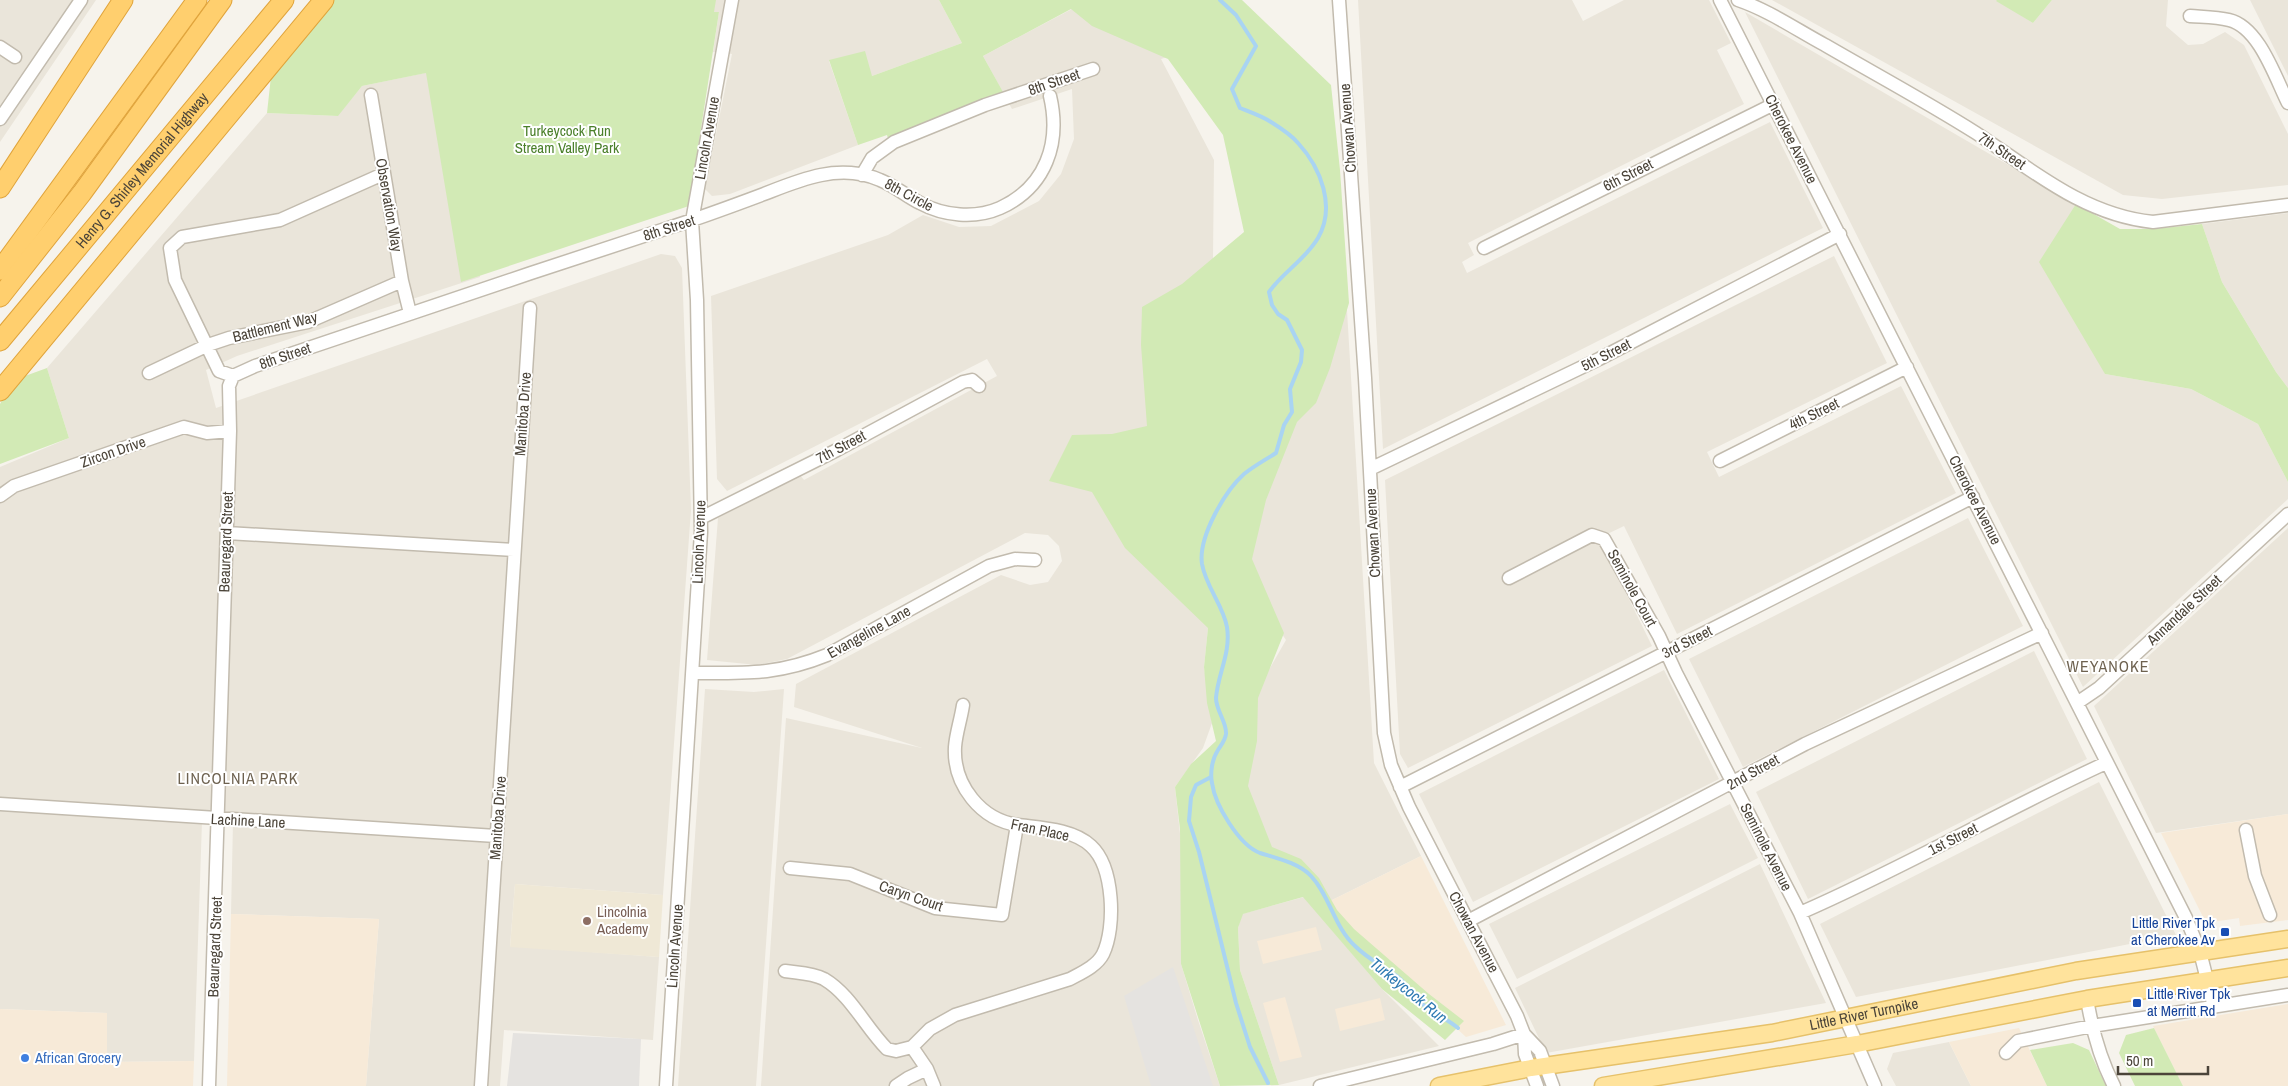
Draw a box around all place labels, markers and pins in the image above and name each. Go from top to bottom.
place label: Lincolnia Academy [596,901,649,939]
place label: Little River Tpk at Cherokee Av [2131,912,2216,950]
marker: Lincolnia Academy [581,915,593,927]
marker: Little River Tpk at Cherokee Av [2219,926,2231,938]
place label: Little River Tpk at Merritt Rd [2147,983,2231,1021]
marker: Little River Tpk at Merritt Rd [2131,997,2143,1009]
place label: African Grocery [34,1047,122,1068]
marker: African Grocery [19,1052,31,1064]

